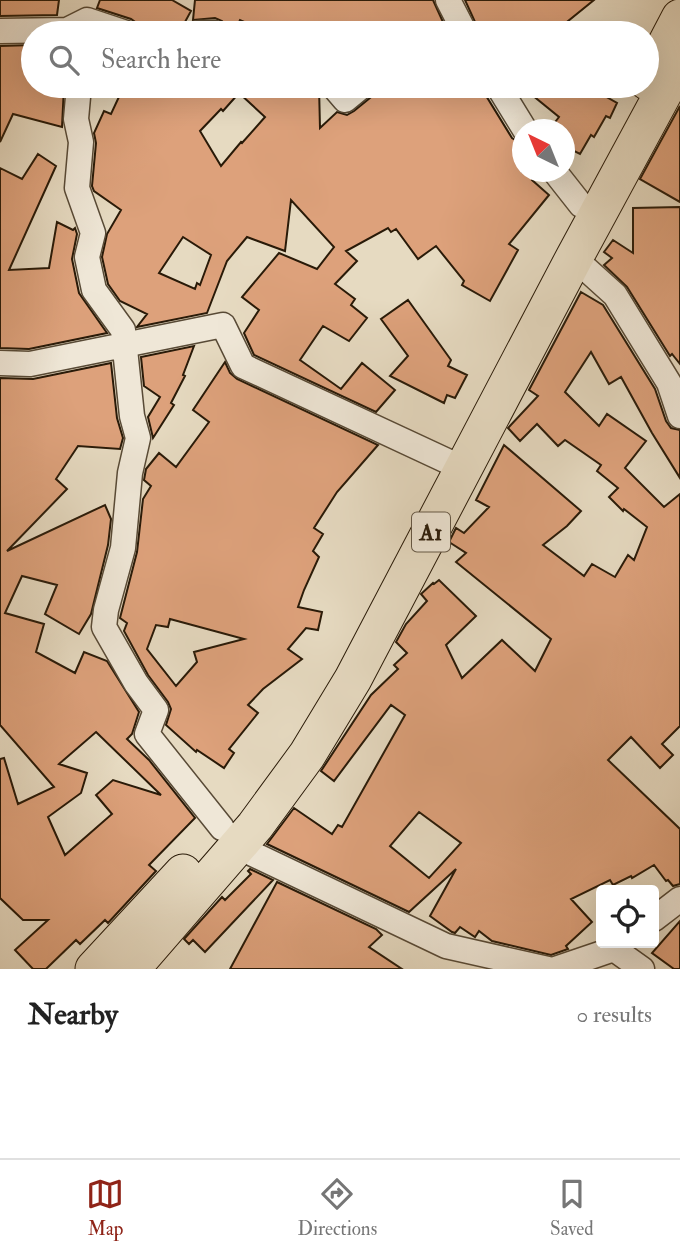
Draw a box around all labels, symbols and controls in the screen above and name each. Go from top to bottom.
search box [21,21,659,98]
icon: search [45,41,83,79]
text: Search here [101,44,221,76]
north arrow [512,119,575,182]
road number: A1 [412,512,450,552]
map controls [596,885,659,948]
button: locate [596,885,659,948]
text: Nearby [28,996,118,1033]
text: 0 results [576,1000,652,1029]
tab: Map [86,1175,124,1241]
tab: Directions [297,1175,377,1241]
tab: Saved [550,1175,594,1241]

